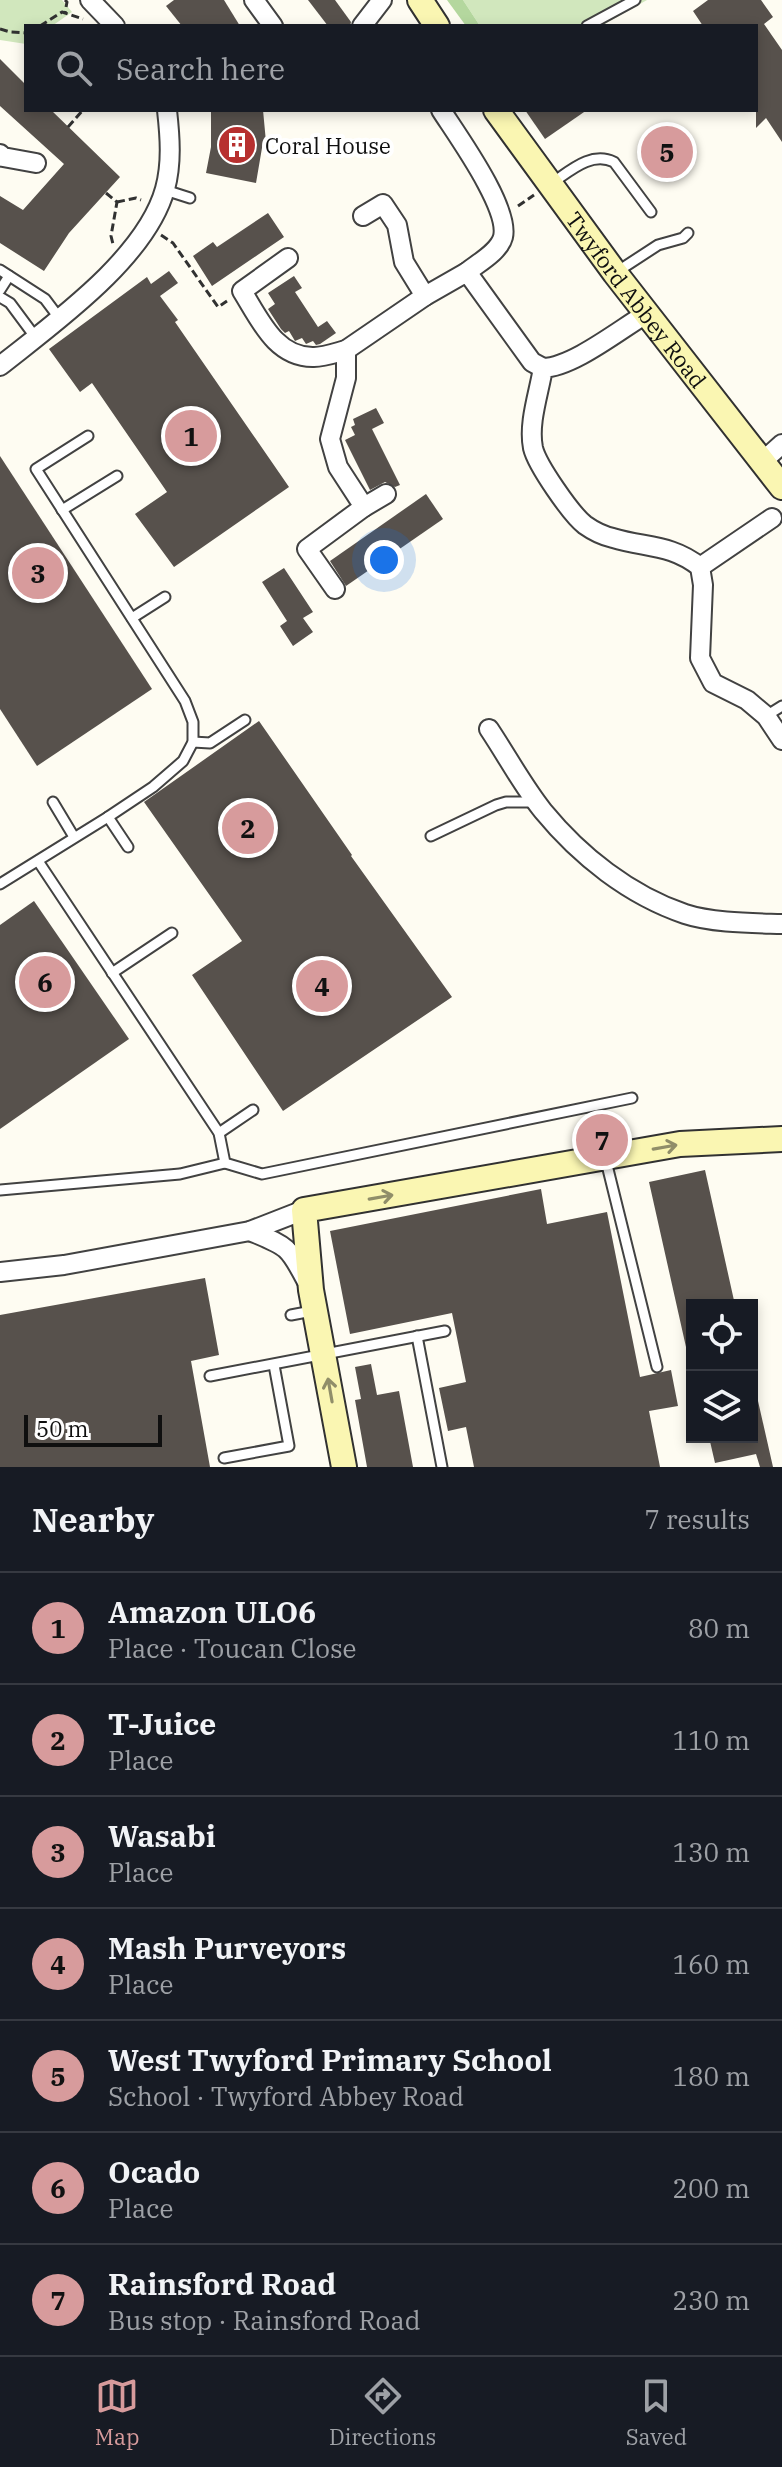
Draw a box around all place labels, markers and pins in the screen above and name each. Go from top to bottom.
pin: 5 [641,122,693,182]
building icon: Coral House [216,124,258,166]
place label: Coral House [265,131,391,160]
pin: 1 [165,406,217,466]
pin: 3 [12,543,64,603]
pin: 2 [222,798,274,858]
pin: 6 [19,952,71,1012]
pin: 4 [296,956,348,1016]
pin: 7 [576,1110,628,1170]

